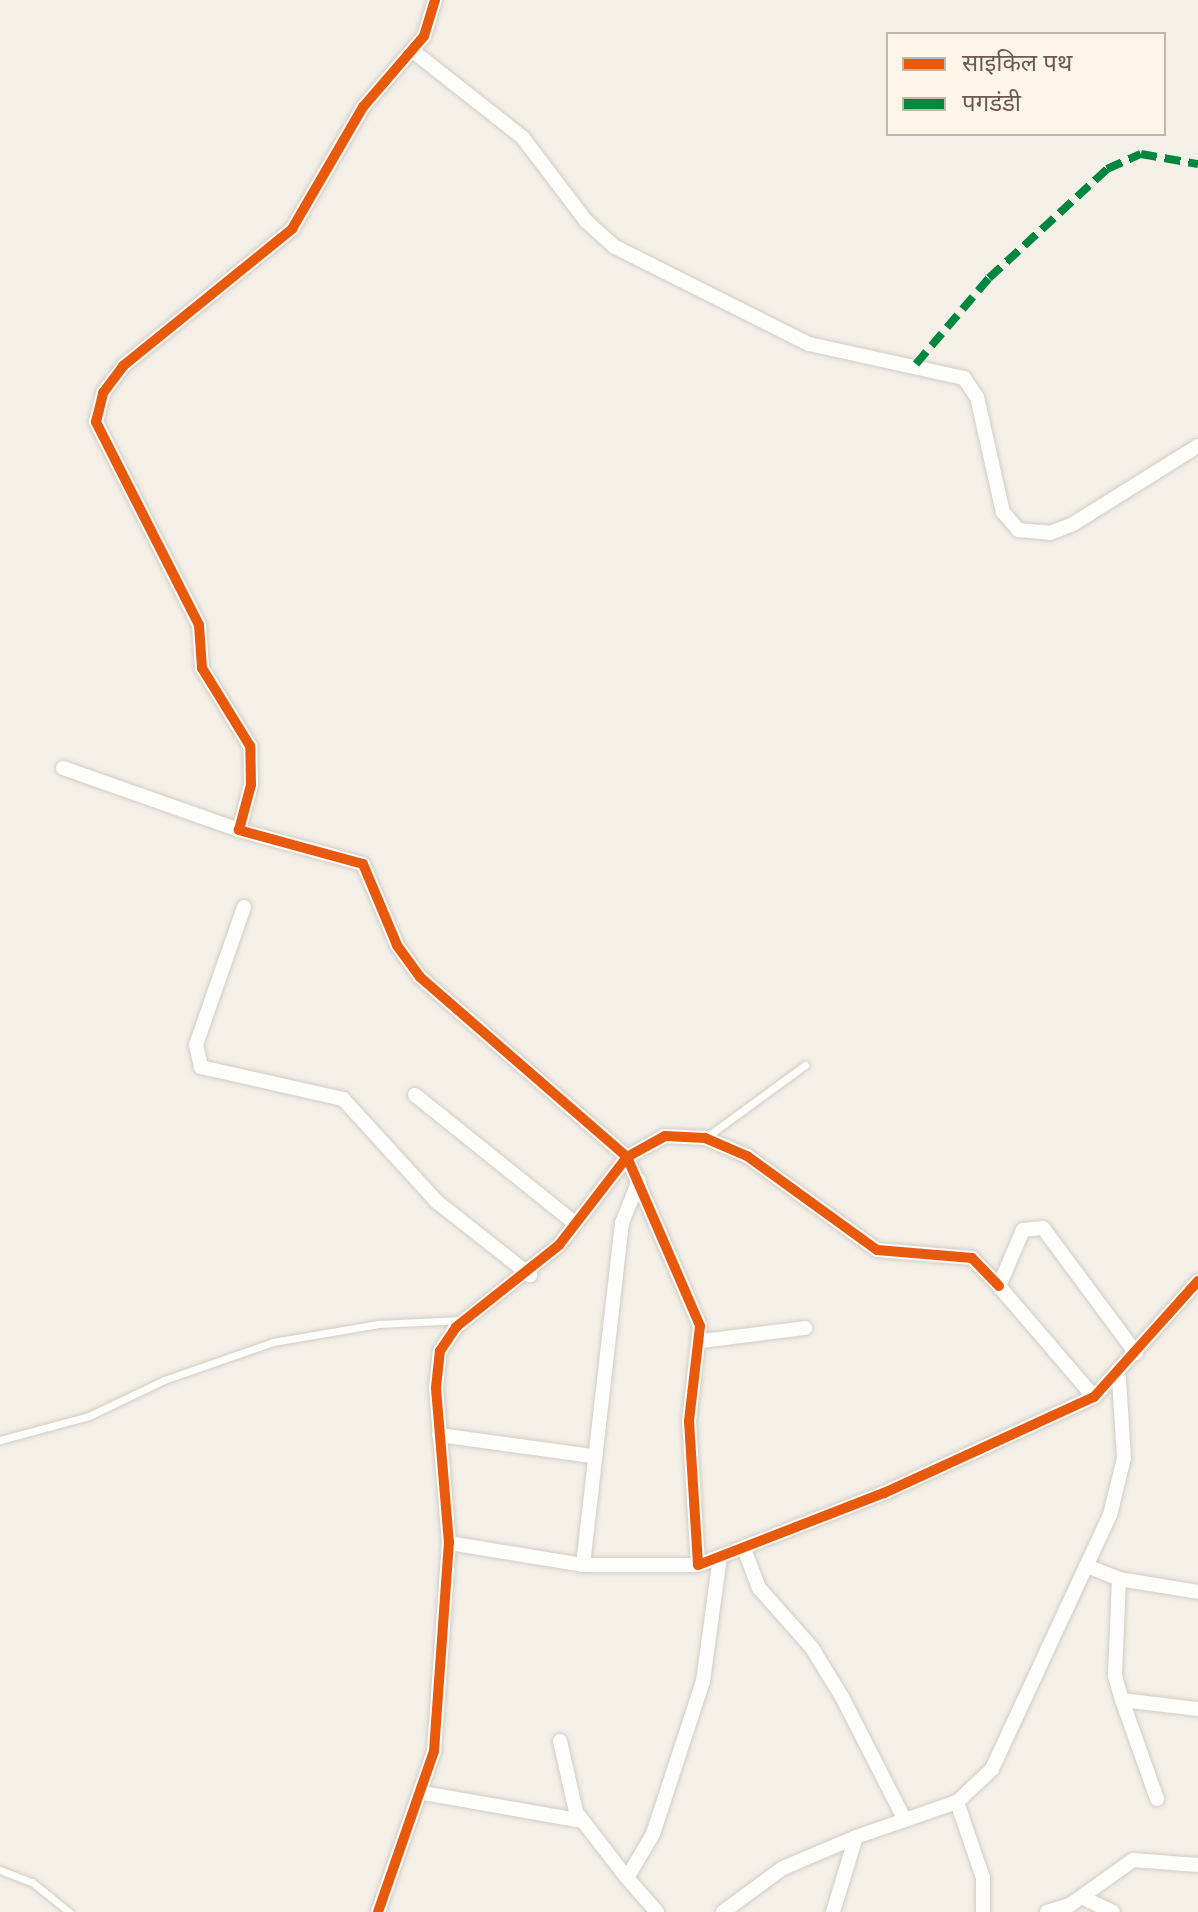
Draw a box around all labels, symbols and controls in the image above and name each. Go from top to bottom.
legend [886,32,1166,136]
text: साइकिल पथ [962,47,1072,76]
text: पगडंडी [962,87,1021,116]

